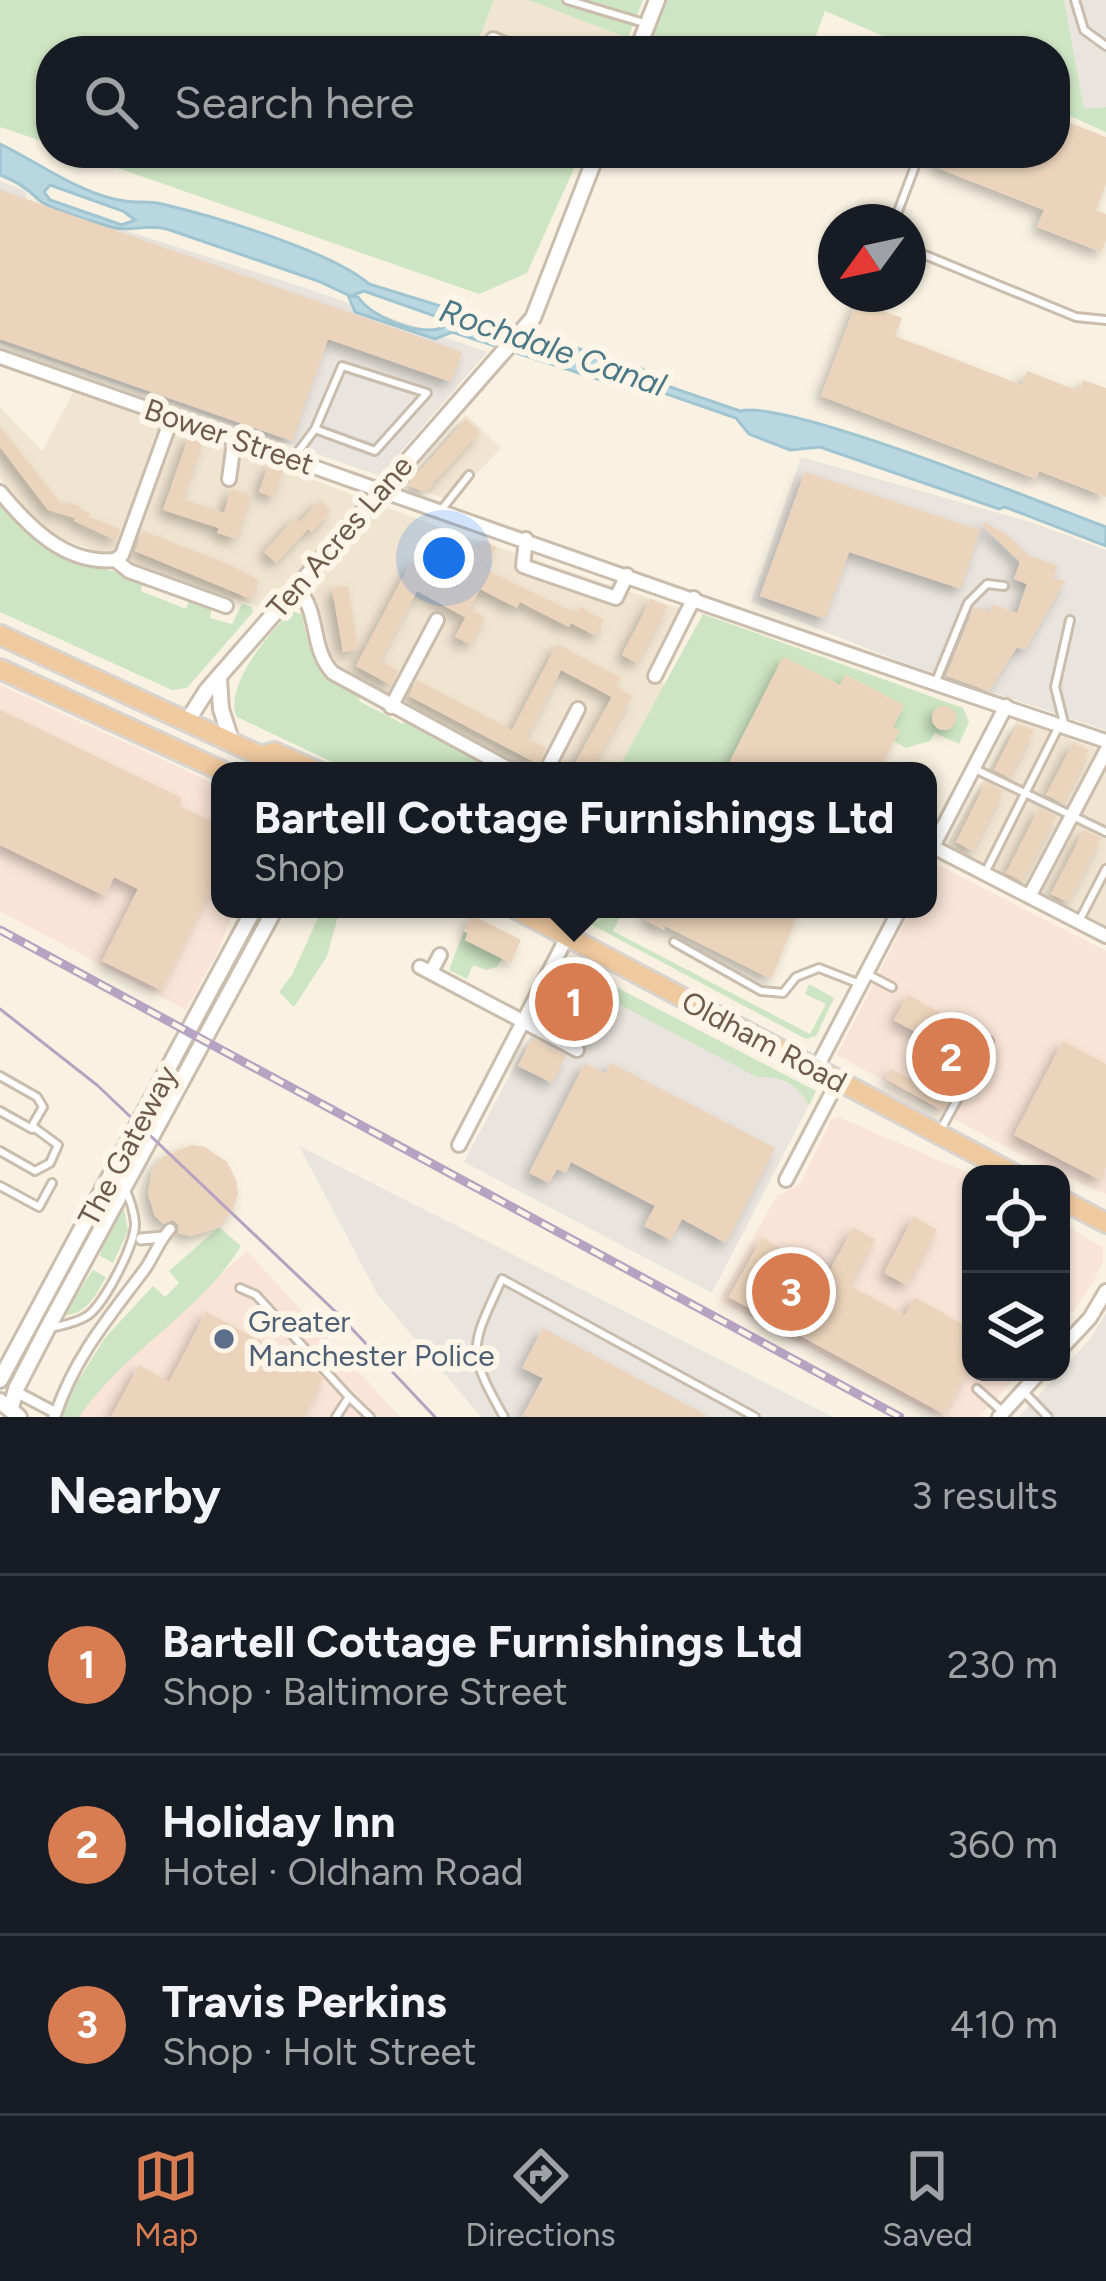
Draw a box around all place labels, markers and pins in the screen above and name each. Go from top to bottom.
pin: 1 [535,957,613,1047]
pin: 2 [912,1012,990,1102]
pin: 3 [752,1247,830,1337]
place label: Greater Manchester Police [248,1303,495,1374]
marker: Greater Manchester Police [211,1326,237,1352]

